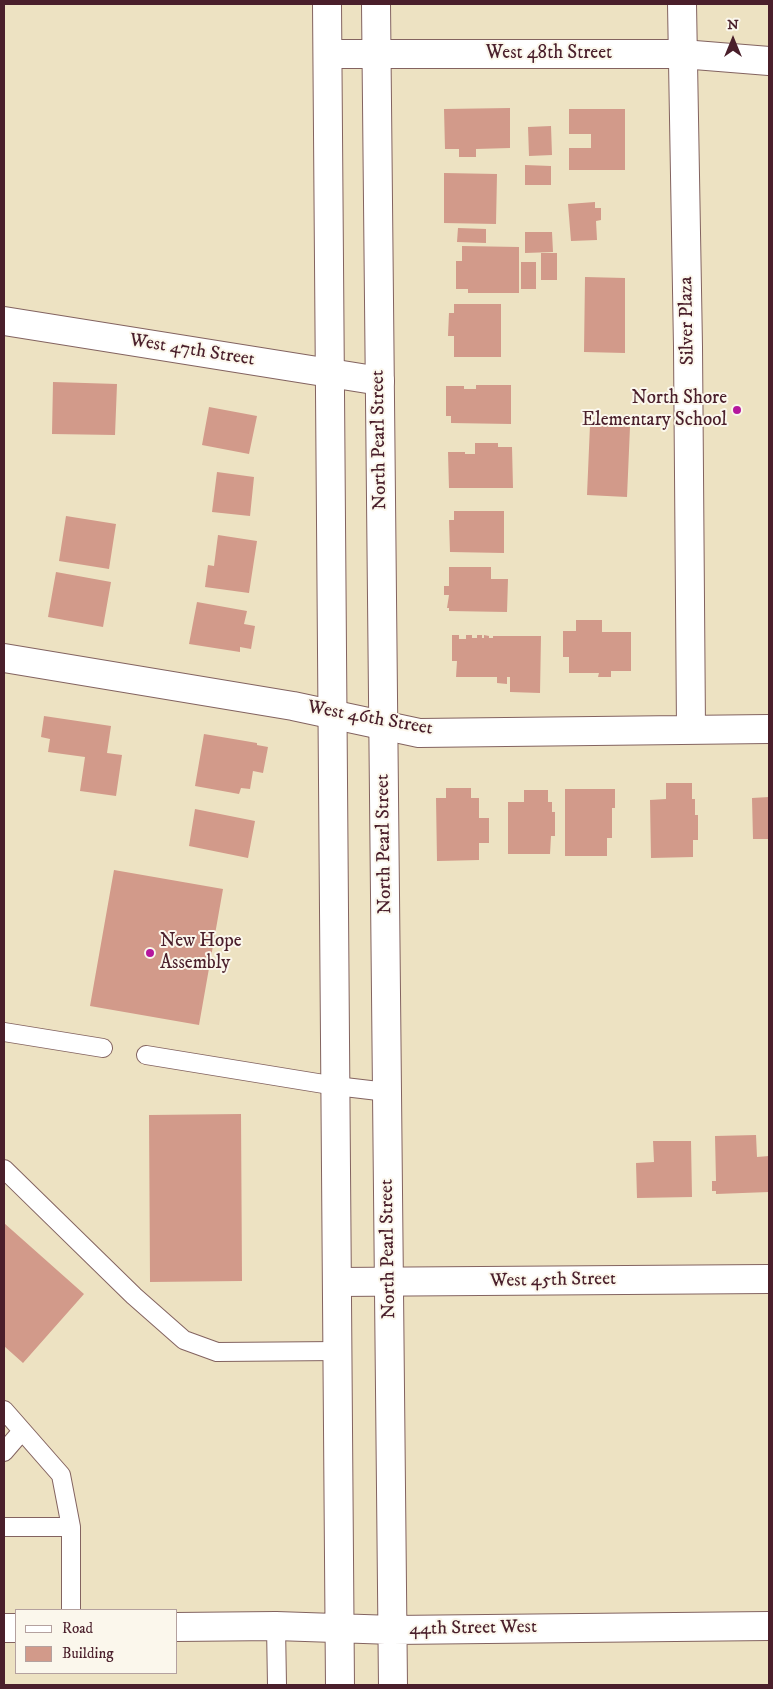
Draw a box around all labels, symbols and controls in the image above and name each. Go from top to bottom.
north arrow [708,15,758,65]
text: N [727,16,739,34]
street label: West 48th Street [486,43,612,65]
street label: Silver Plaza [676,276,700,366]
street label: West 47th Street [128,330,256,372]
street label: North Pearl Street [367,370,393,510]
place label: North Shore Elementary School [582,388,727,432]
marker: North Shore Elementary School [731,404,743,416]
street label: West 46th Street [306,697,434,741]
street label: North Pearl Street [372,774,398,914]
place label: New Hope Assembly [160,931,242,975]
marker: New Hope Assembly [144,947,156,959]
street label: North Pearl Street [376,1179,402,1319]
street label: West 45th Street [490,1269,616,1293]
legend [15,1609,178,1674]
street label: 44th Street West [409,1616,537,1642]
text: Road [62,1619,93,1638]
text: Building [62,1644,114,1663]

